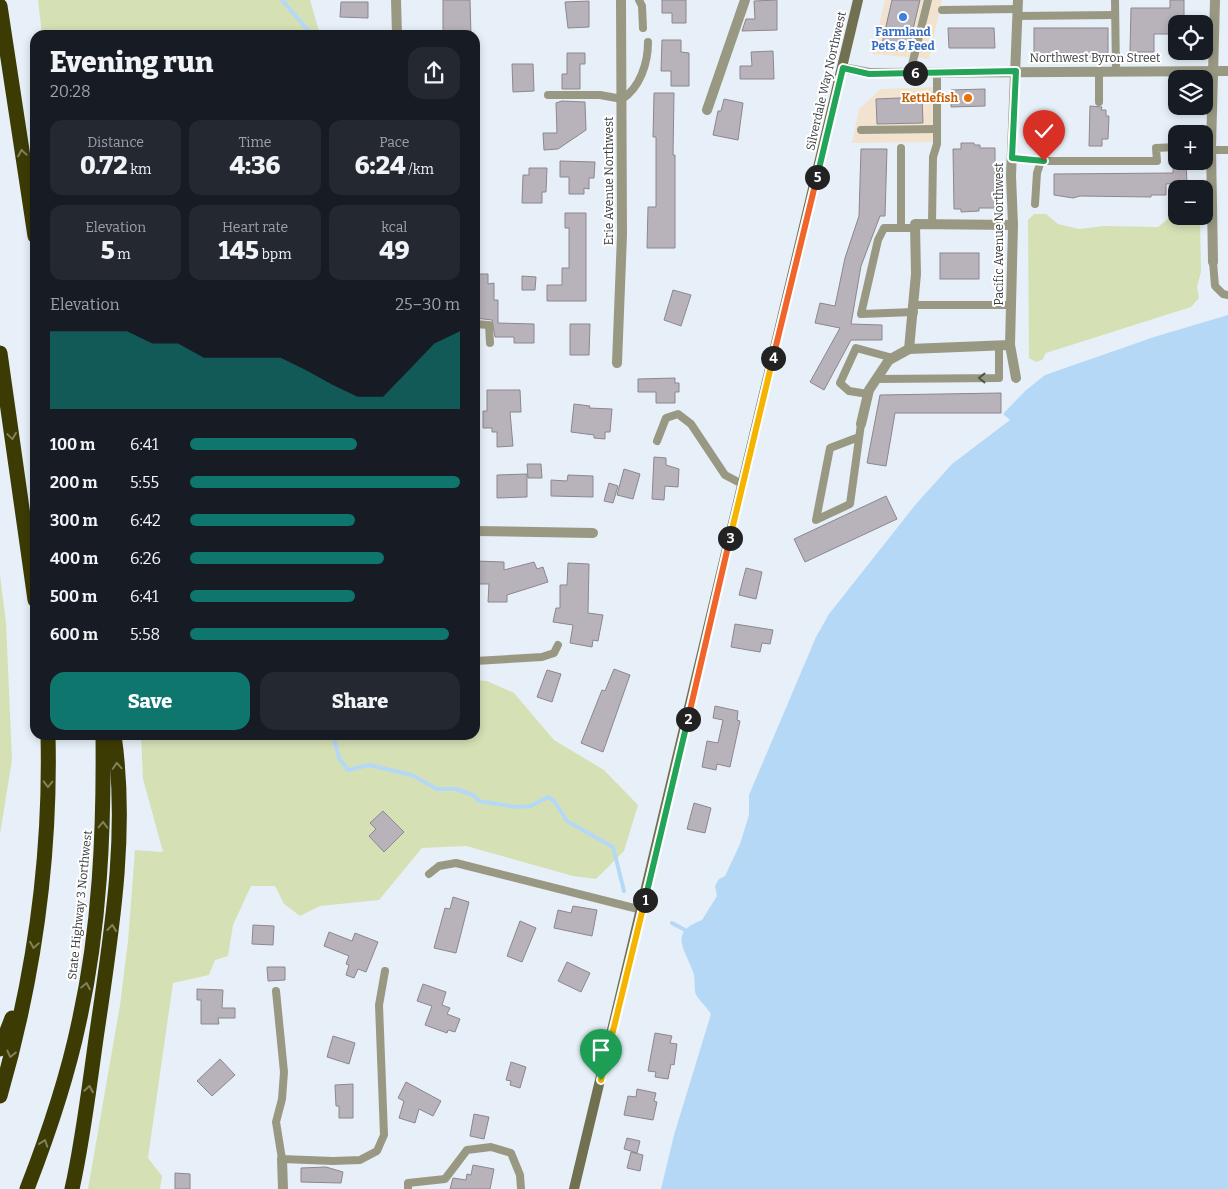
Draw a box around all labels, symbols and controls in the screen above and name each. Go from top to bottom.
street label: Silverdale Way Northwest [803,9,849,152]
marker: Farmland Pets & Feed [897,11,909,23]
map controls [1168,15,1213,225]
button: locate [1168,15,1213,60]
place label: Farmland Pets & Feed [871,25,935,53]
text: Evening run [50,46,213,79]
button: share [408,47,460,99]
street label: Northwest Byron Street [1030,51,1161,65]
pin: 6 [902,60,928,86]
text: 6 [911,65,920,82]
button: layers [1168,70,1213,115]
text: 20:28 [50,82,91,101]
place label: Kettlefish [902,91,958,105]
marker: Kettlefish [962,92,974,104]
pin [1023,110,1065,161]
street label: Erie Avenue Northwest [602,116,616,245]
icon: check [1030,117,1058,145]
button: + [1168,125,1213,170]
text: Distance [87,134,144,151]
text: Time [238,134,272,151]
text: Pace [379,134,409,151]
one-way arrow [18,148,28,157]
text: 0.72 [80,151,127,181]
text: 4:36 [230,151,280,181]
text: 6:24 [355,151,405,181]
text: km [127,161,151,178]
text: /km [405,161,434,178]
street label: Pacific Avenue Northwest [992,162,1006,305]
pin: 5 [804,164,830,190]
text: 5 [814,169,821,186]
button: − [1168,180,1213,225]
text: Elevation [85,219,146,236]
text: Heart rate [222,219,288,236]
text: kcal [381,219,407,236]
text: 5 [101,236,115,266]
text: 145 [218,236,259,266]
text: 49 [379,236,410,266]
text: m [115,246,131,263]
text: bpm [259,246,292,263]
text: Elevation [50,295,120,314]
text: 25–30 m [395,295,460,314]
pin: 4 [760,346,786,370]
text: 4 [769,350,778,367]
one-way arrow [978,373,986,383]
one-way arrow [6,431,16,440]
text: 100 m [50,435,95,454]
text: 6:41 [130,435,159,454]
text: 200 m [50,473,97,492]
text: 5:55 [130,473,159,492]
text: 300 m [50,511,98,530]
text: 6:42 [130,511,161,530]
pin: 3 [718,526,742,550]
text: 3 [726,530,735,547]
text: 400 m [50,549,98,568]
text: 6:26 [130,549,161,568]
text: 500 m [50,587,97,606]
text: 6:41 [130,587,159,606]
text: 600 m [50,625,98,644]
text: 5:58 [130,625,160,644]
button: Save [50,672,250,730]
button: Share [260,672,460,730]
pin: 2 [676,706,700,732]
text: 2 [685,711,692,728]
one-way arrow [112,762,123,770]
one-way arrow [43,780,53,788]
one-way arrow [98,821,108,828]
street label: State Highway 3 Northwest [65,829,95,980]
pin: 1 [632,888,658,912]
text: 1 [642,892,649,909]
one-way arrow [106,924,117,932]
one-way arrow [30,941,40,950]
one-way arrow [80,982,91,991]
pin [580,1029,622,1080]
icon: arrive [587,1036,615,1064]
one-way arrow [6,1050,17,1059]
one-way arrow [83,1085,93,1093]
one-way arrow [38,1139,48,1148]

